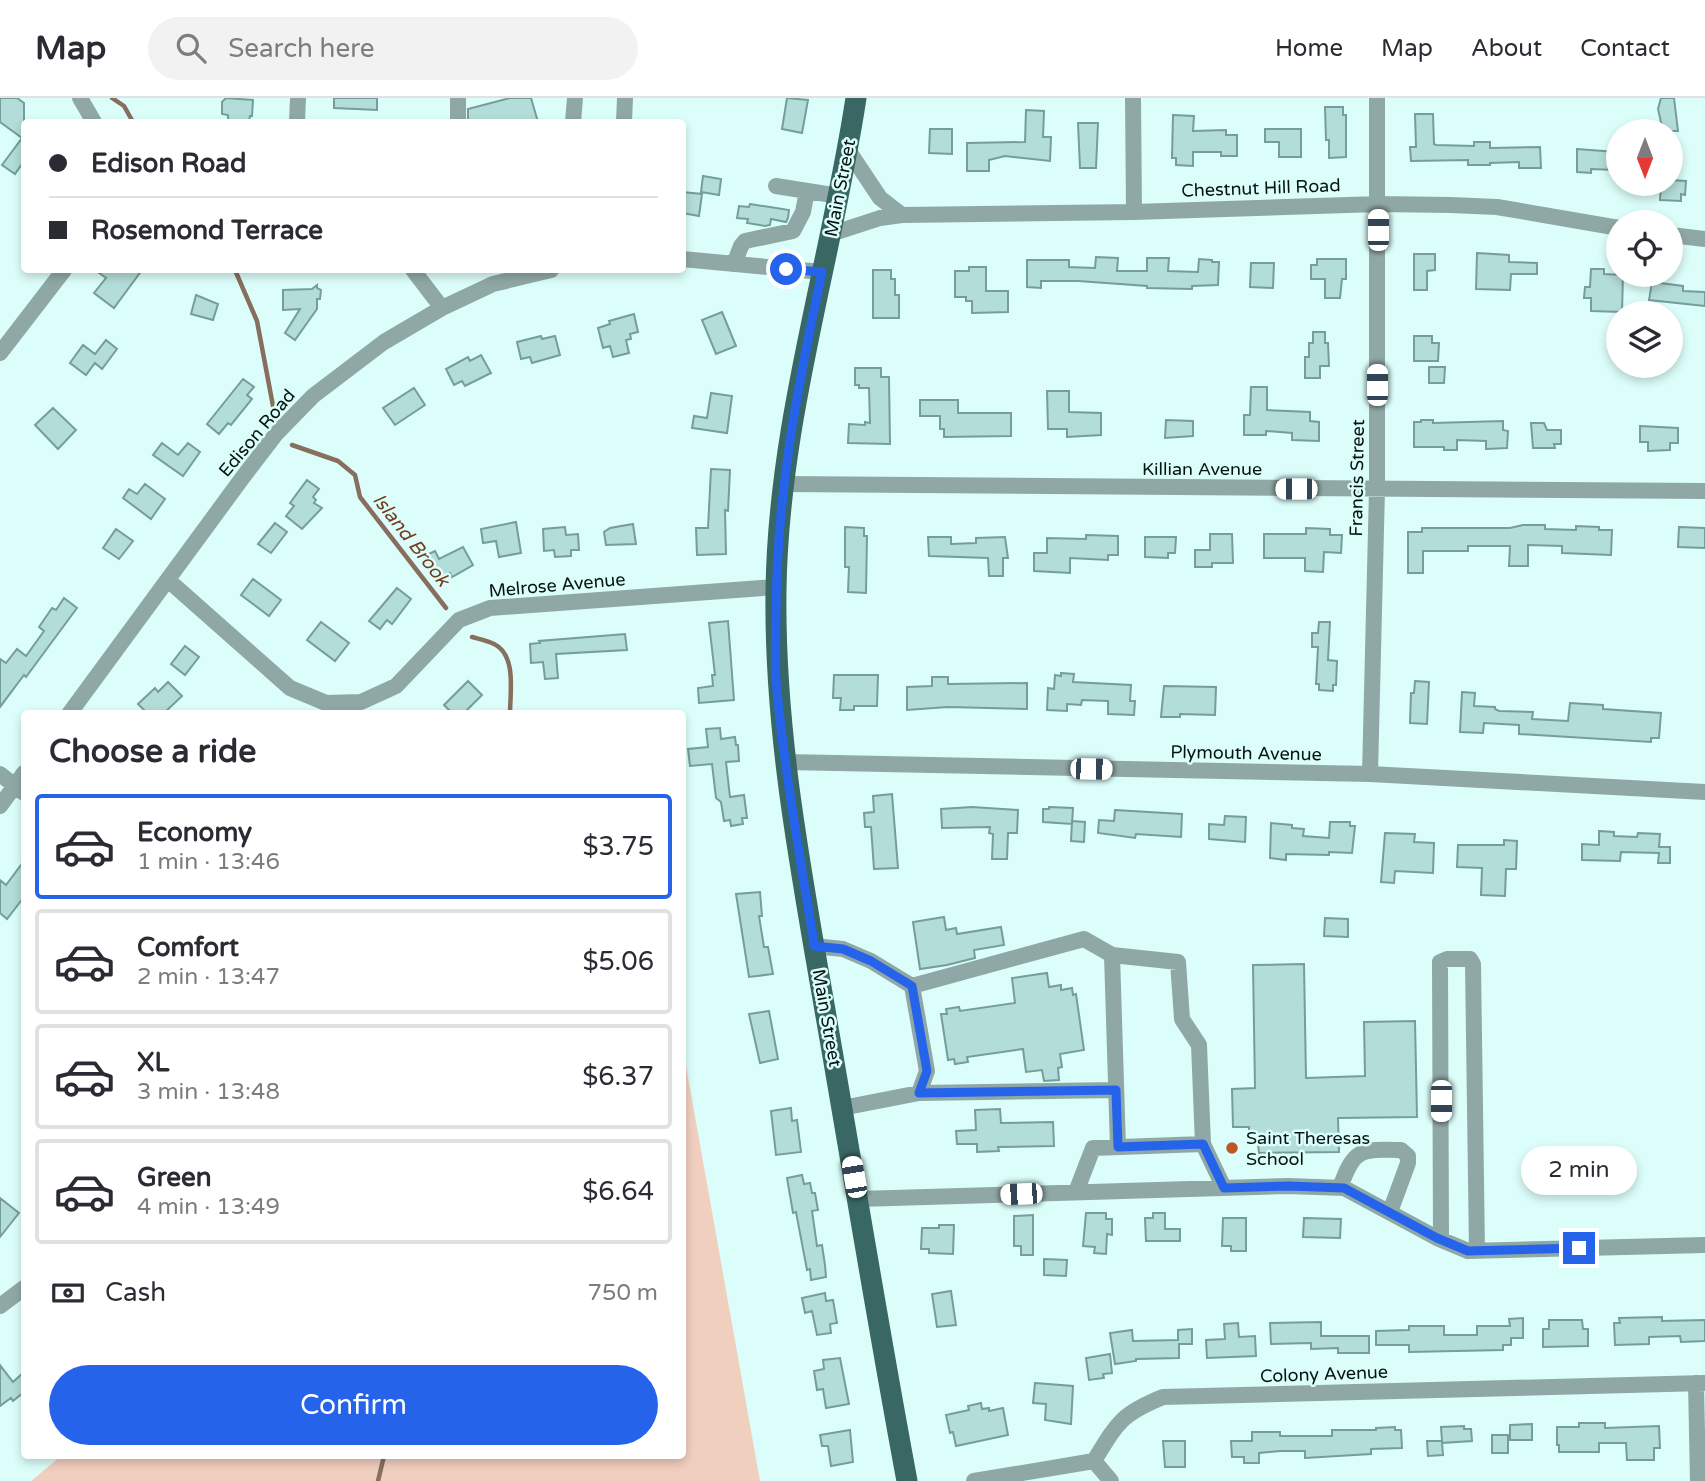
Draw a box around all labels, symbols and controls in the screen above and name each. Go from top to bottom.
search box [148,17,638,80]
text: Map [35,29,106,68]
icon: search [172,29,210,67]
text: Search here [228,33,374,64]
text: Home [1275,34,1343,63]
text: Map [1381,34,1433,63]
text: About [1471,34,1542,63]
text: Contact [1580,34,1670,63]
north arrow [1606,119,1684,196]
map controls [1606,119,1683,378]
street label: Main Street [820,137,860,239]
text: Edison Road [91,148,246,179]
street label: Chestnut Hill Road [1181,174,1341,202]
car [1368,209,1389,251]
button: locate [1606,210,1683,287]
text: Rosemond Terrace [91,215,323,246]
route start [770,253,802,285]
button: layers [1606,301,1683,378]
car [1367,364,1388,406]
street label: Edison Road [214,385,300,481]
street label: Francis Street [1345,419,1369,537]
street label: Killian Avenue [1142,458,1262,480]
car [1276,479,1318,500]
water label: Island Brook [368,489,455,592]
street label: Melrose Avenue [488,568,626,602]
text: Choose a ride [49,733,256,771]
street label: Plymouth Avenue [1170,741,1322,765]
car [1070,758,1113,780]
icon: car [53,815,116,878]
text: Economy [137,817,252,848]
text: $3.75 [582,831,654,862]
text: 1 min · 13:46 [137,848,280,876]
icon: car [53,930,116,993]
text: Comfort [137,932,239,963]
text: $5.06 [582,946,654,977]
text: 2 min · 13:47 [137,963,280,991]
street label: Main Street [808,967,846,1069]
icon: car [53,1045,116,1108]
text: XL [137,1047,169,1078]
text: $6.37 [582,1061,654,1092]
text: 3 min · 13:48 [137,1078,280,1106]
car [1431,1080,1452,1122]
place label: Saint Theresas School [1246,1127,1370,1170]
marker: Saint Theresas School [1224,1140,1240,1156]
callout: 2 min [1521,1146,1637,1196]
car [841,1154,868,1200]
text: 2 min [1548,1156,1610,1184]
icon: car [53,1160,116,1223]
text: Green [137,1162,212,1193]
text: $6.64 [582,1176,654,1207]
car [1000,1183,1043,1205]
text: 4 min · 13:49 [137,1193,280,1221]
route end [1563,1232,1595,1264]
icon: cash [49,1274,87,1312]
text: Cash [105,1277,166,1308]
text: 750 m [588,1279,658,1307]
street label: Colony Avenue [1260,1361,1388,1387]
button: Confirm [49,1365,658,1445]

